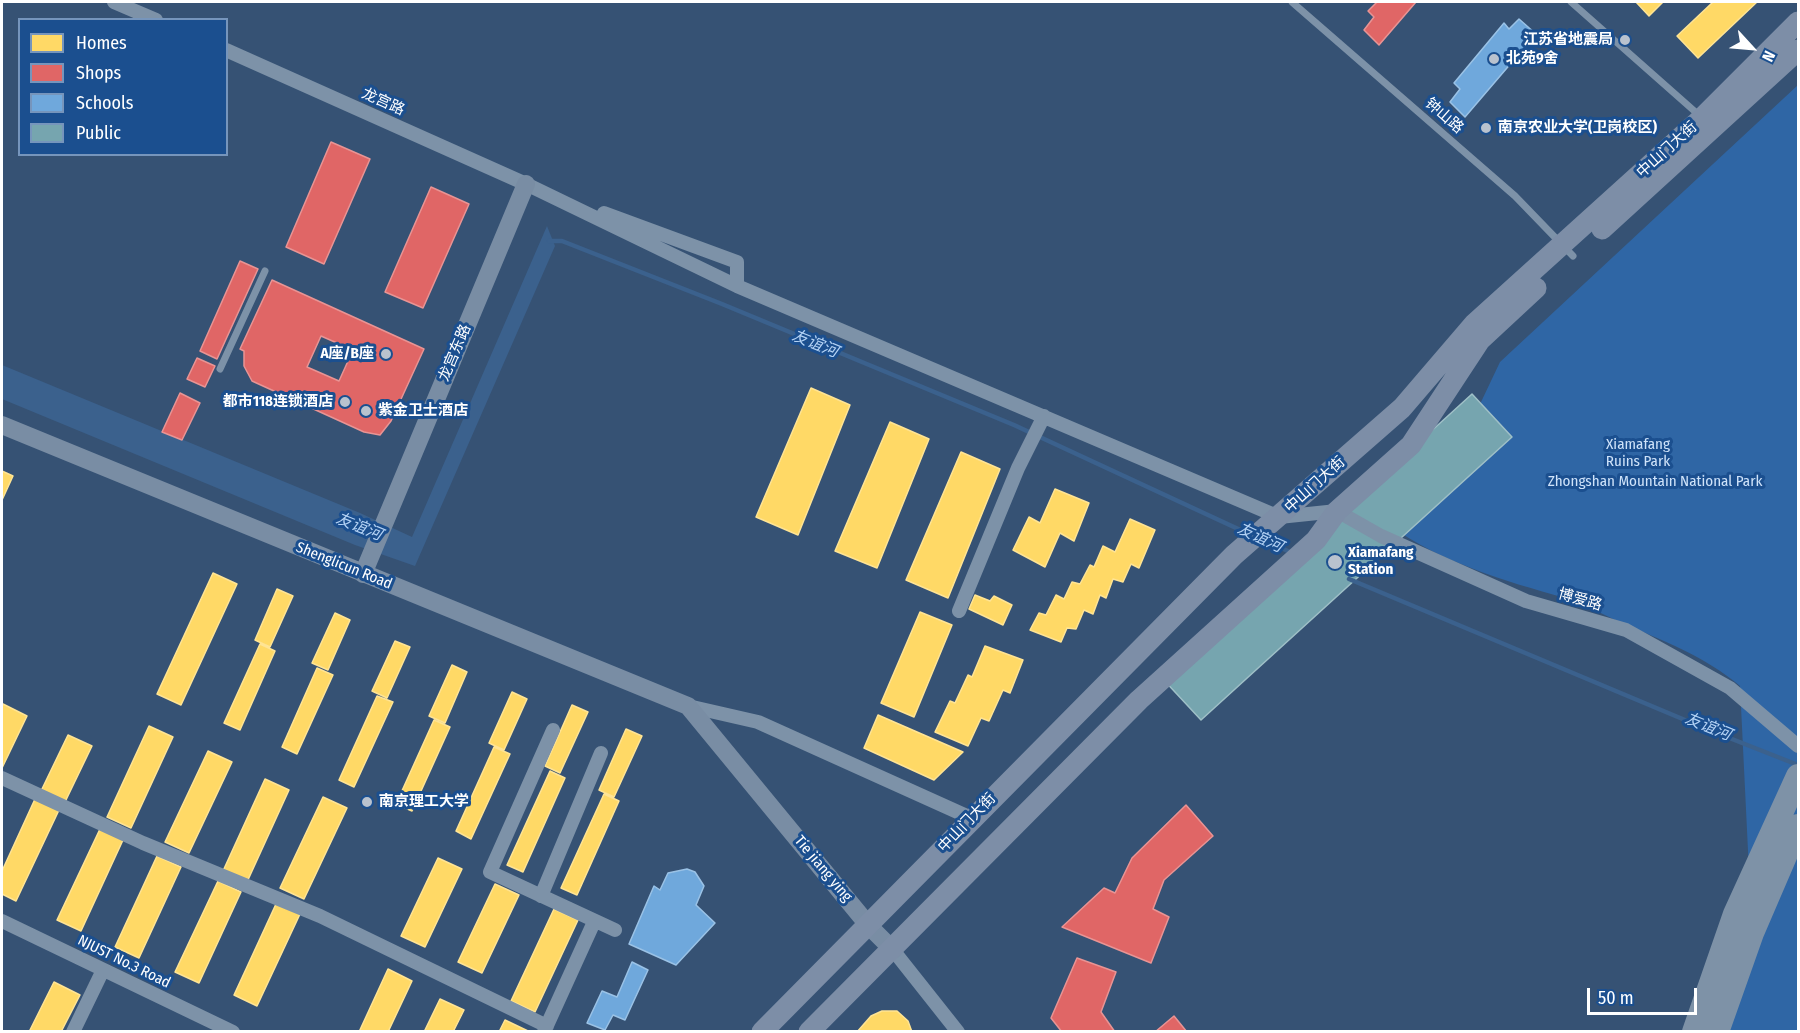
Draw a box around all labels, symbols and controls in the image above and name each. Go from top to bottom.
legend [18,18,228,156]
north arrow [1722,18,1782,78]
place label: 江苏省地震局 [1523,31,1613,49]
text: Homes [76,32,127,54]
marker: 江苏省地震局 [1618,33,1632,47]
text: N [1758,48,1779,65]
place label: 北苑9舍 [1506,50,1559,68]
marker: 北苑9舍 [1487,52,1501,66]
text: Shops [76,62,121,84]
street label: 龙宫路 [359,85,407,119]
text: Schools [76,92,134,114]
street label: 钟山路 [1421,94,1467,138]
street label: 中山门大街 [1633,118,1701,182]
place label: 南京农业大学(卫岗校区) [1498,119,1657,137]
marker: 南京农业大学(卫岗校区) [1479,121,1493,135]
text: Public [76,122,121,144]
street label: 龙宫东路 [435,322,475,384]
water label: 友谊河 [789,326,841,362]
place label: A座/B座 [320,345,374,363]
marker: A座/B座 [379,347,393,361]
place label: 都市118连锁酒店 [223,393,333,411]
marker: 都市118连锁酒店 [338,395,352,409]
place label: 紫金卫士酒店 [378,402,468,420]
marker: 紫金卫士酒店 [359,404,373,418]
park label: Xiamafang Ruins Park [1606,436,1670,471]
street label: 中山门大街 [1281,453,1349,517]
park label: Zhongshan Mountain National Park [1548,473,1762,491]
water label: 友谊河 [333,509,385,545]
water label: 友谊河 [1234,519,1286,557]
street label: Shenglicun Road [293,539,395,593]
place label: Xiamafang Station [1348,544,1414,579]
marker: Xiamafang Station [1326,553,1344,571]
street label: 博爱路 [1556,585,1604,615]
water label: 友谊河 [1682,709,1734,745]
street label: 中山门大街 [934,790,1000,856]
place label: 南京理工大学 [379,793,469,811]
marker: 南京理工大学 [360,795,374,809]
street label: Tie jiang ying [790,832,856,906]
street label: NJUST No.3 Road [75,932,173,992]
scale bar [1590,976,1700,1014]
text: 50 m [1598,987,1634,1009]

